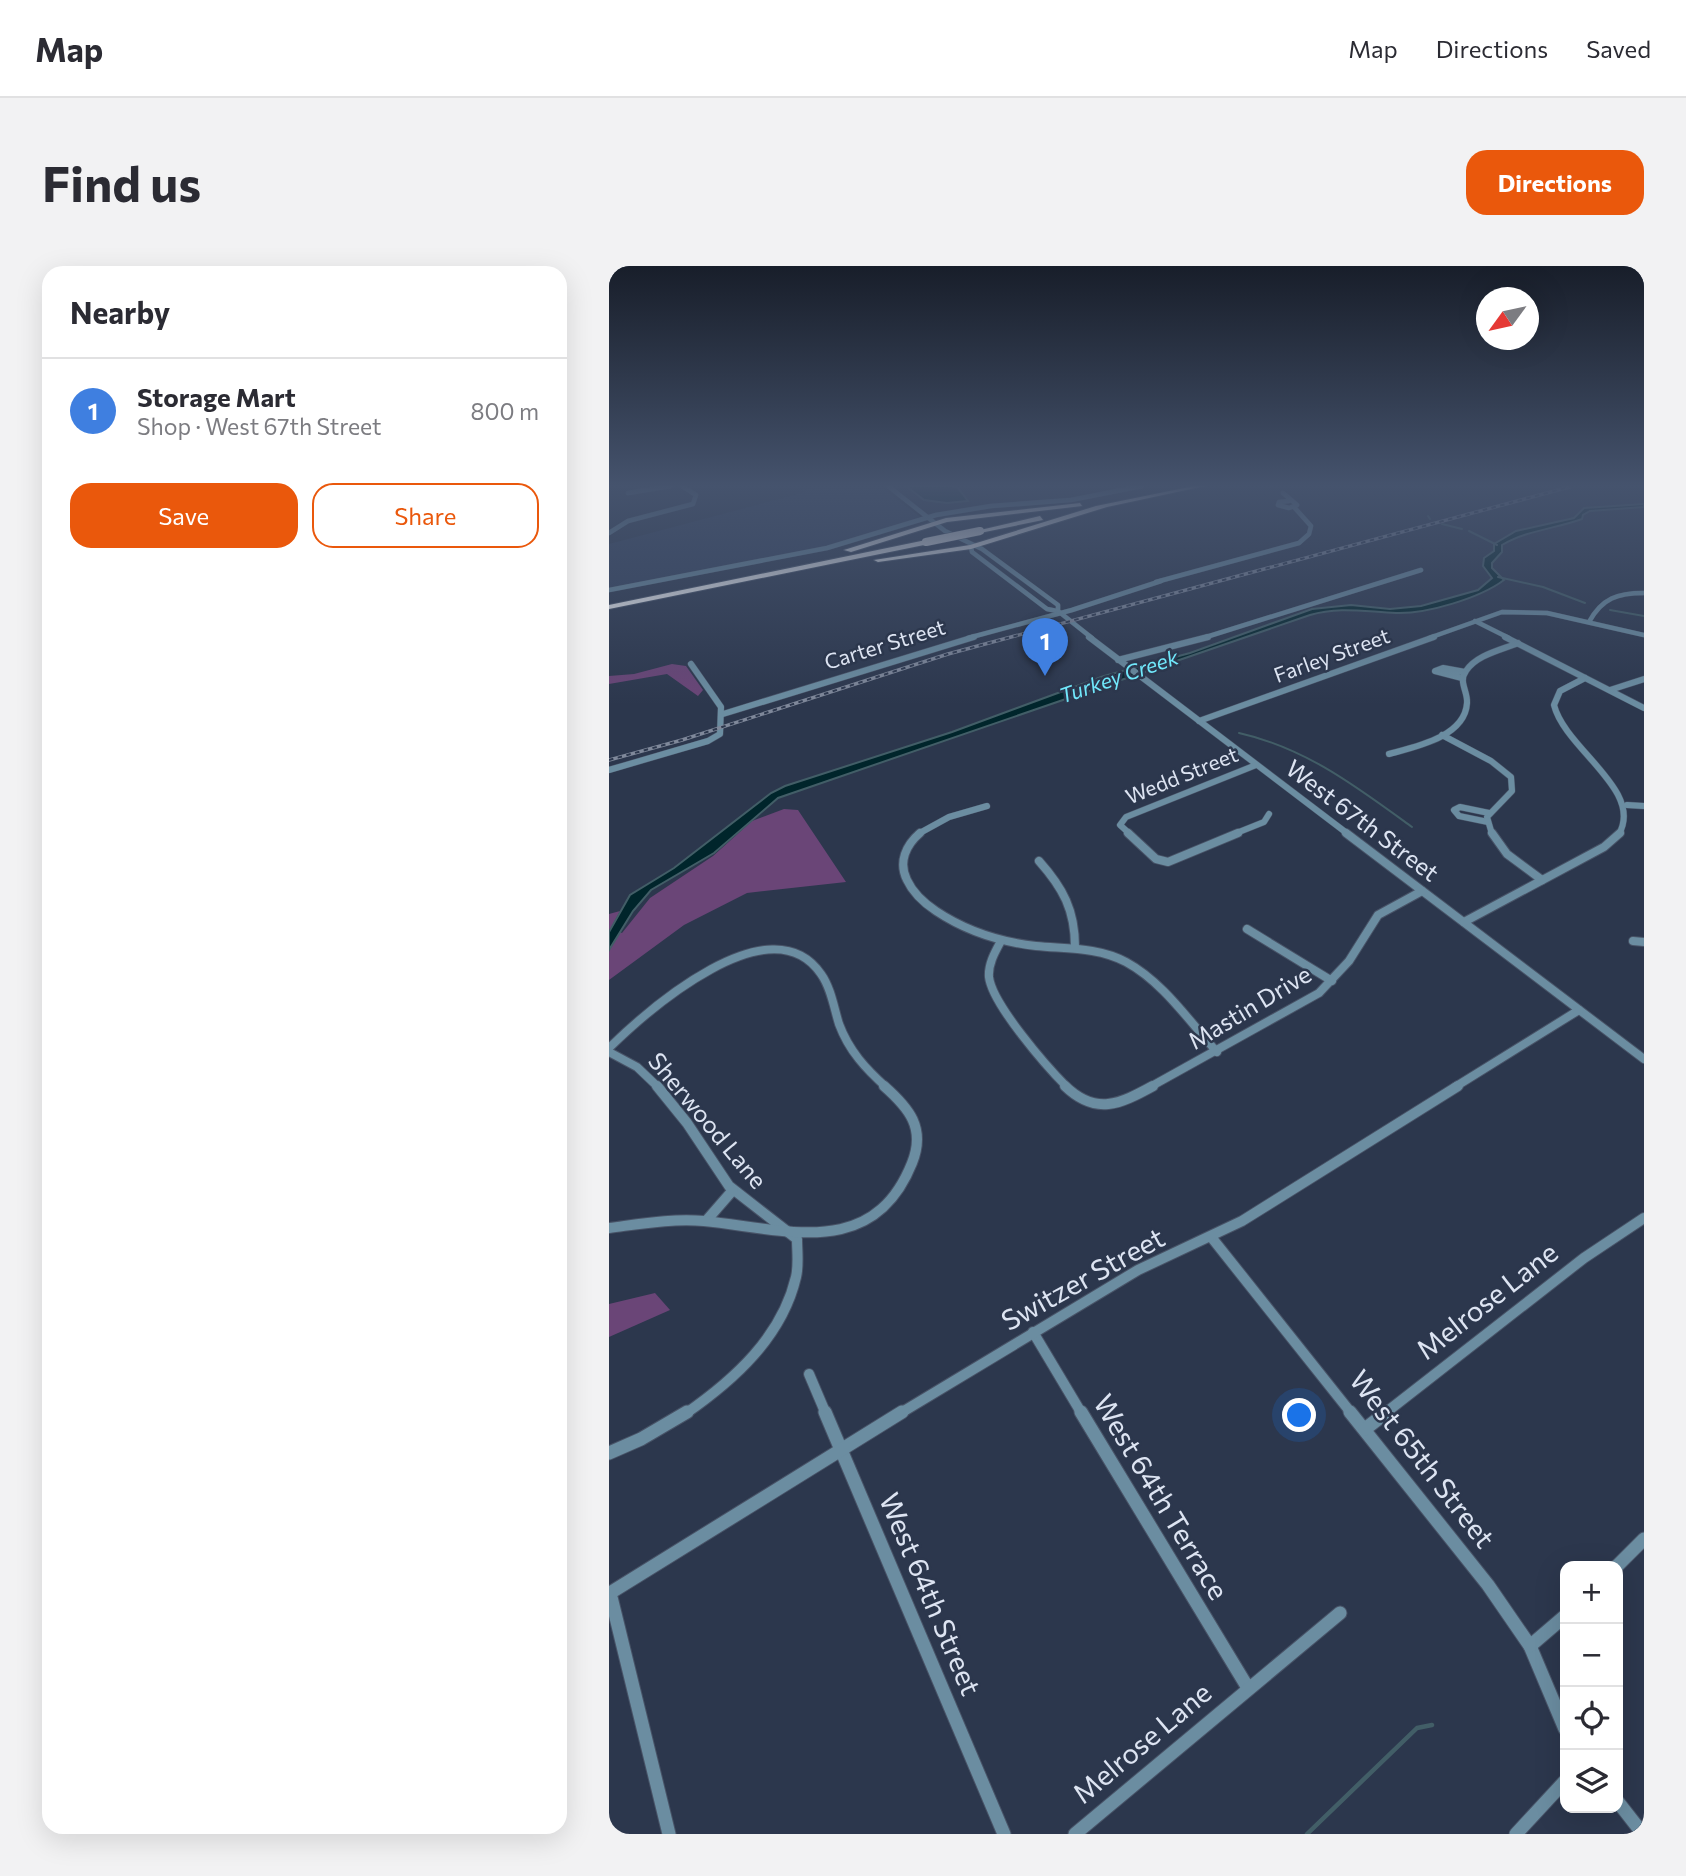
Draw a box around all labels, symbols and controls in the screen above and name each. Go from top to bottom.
text: Map [35,28,103,69]
text: Map [1348,34,1398,63]
text: Directions [1436,34,1548,63]
text: Saved [1586,34,1651,63]
button: Directions [1466,150,1644,215]
text: Find us [42,152,201,212]
north arrow [1476,287,1539,350]
text: Nearby [70,293,170,330]
text: Storage Mart [137,381,296,412]
text: 1 [88,397,98,425]
text: 800 m [471,397,539,425]
text: Shop · West 67th Street [137,412,382,440]
button: Save [70,483,298,548]
button: Share [312,483,539,548]
street label: Carter Street [821,613,948,674]
pin: 1 [1022,618,1068,676]
street label: Farley Street [1270,622,1393,687]
water label: Turkey Creek [1056,643,1182,708]
street label: Wedd Street [1122,741,1241,808]
street label: West 67th Street [1281,753,1445,887]
street label: Mastin Drive [1182,959,1316,1055]
street label: Sherwood Lane [643,1046,773,1194]
street label: Switzer Street [995,1219,1170,1337]
street label: Melrose Lane [1409,1234,1564,1366]
street label: West 65th Street [1343,1363,1503,1554]
street label: West 64th Terrace [1087,1388,1237,1605]
your location [1282,1398,1316,1432]
street label: West 64th Street [873,1487,989,1700]
map controls [1560,1561,1623,1813]
button: + [1560,1561,1623,1624]
button: − [1560,1624,1623,1687]
street label: Melrose Lane [1065,1675,1217,1810]
button: locate [1560,1687,1623,1750]
button: layers [1560,1750,1623,1813]

